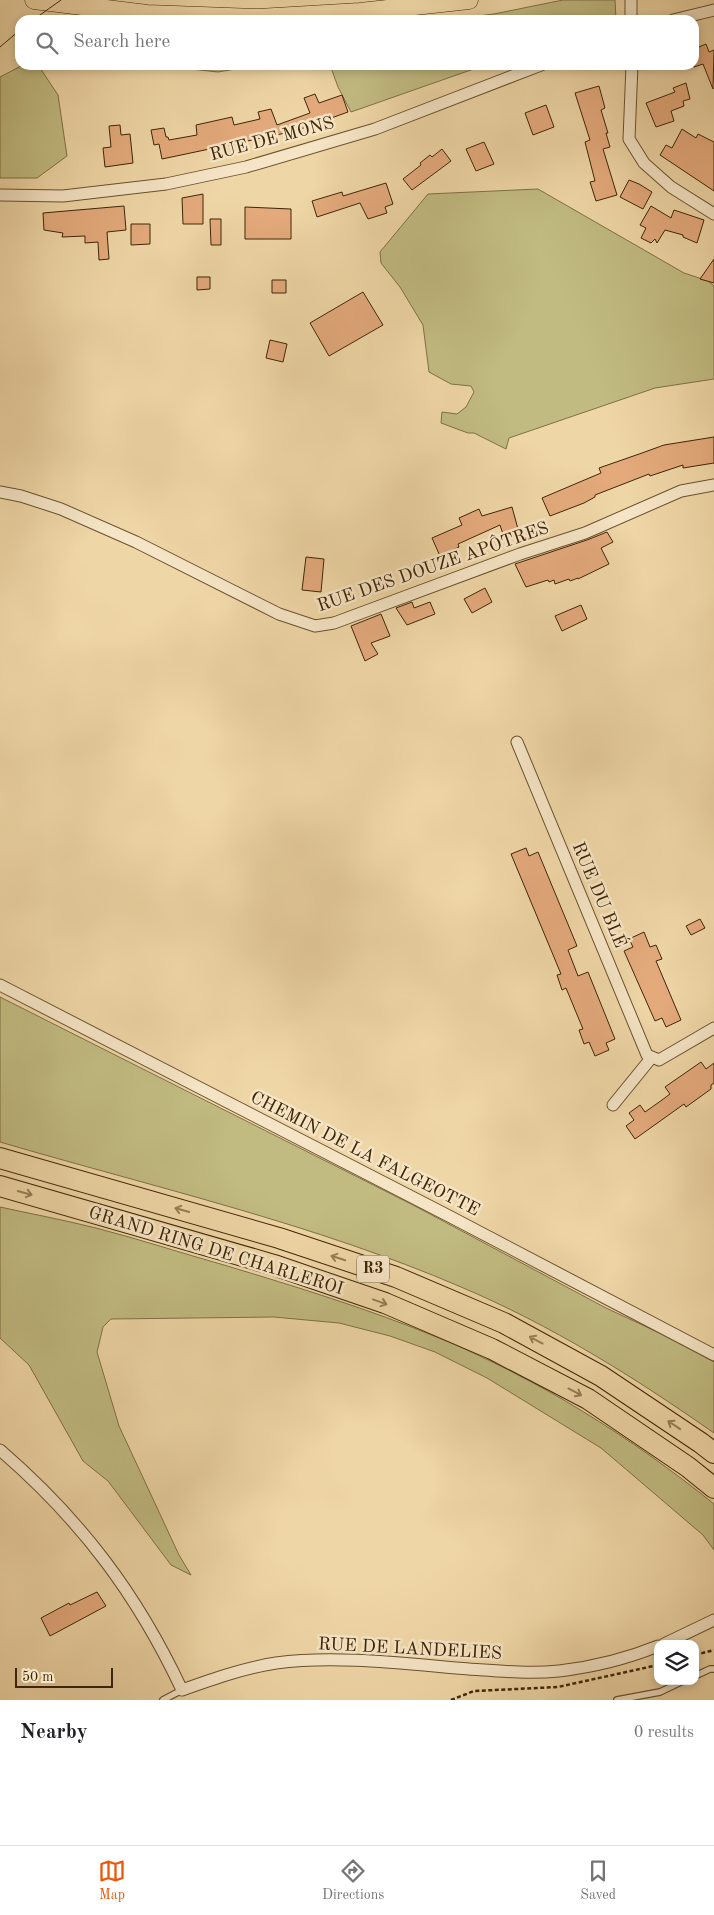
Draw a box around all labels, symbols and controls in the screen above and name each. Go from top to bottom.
search box [15,15,699,70]
icon: search [33,29,61,57]
text: Search here [73,33,170,52]
street label: RUE DE MONS [208,114,336,164]
street label: RUE DES DOUZE APÔTRES [314,515,551,615]
street label: RUE DU BLÉ [569,838,633,951]
street label: CHEMIN DE LA FALGEOTTE [247,1088,483,1220]
one-way arrow [16,1189,32,1199]
street label: GRAND RING DE CHARLEROI [86,1204,346,1298]
one-way arrow [175,1205,191,1215]
one-way arrow [330,1252,346,1262]
road number: R3 [357,1256,389,1282]
one-way arrow [372,1298,388,1307]
one-way arrow [529,1335,543,1345]
one-way arrow [567,1388,582,1397]
one-way arrow [668,1420,682,1430]
street label: RUE DE LANDELIES [318,1635,502,1663]
map controls [654,1640,699,1685]
button: layers [654,1640,699,1685]
scale bar [15,1665,112,1688]
text: 50 m [22,1670,53,1684]
text: Nearby [20,1722,88,1743]
text: 0 results [634,1725,694,1741]
tab: Map [98,1857,126,1904]
tab: Directions [322,1857,384,1904]
tab: Saved [580,1857,616,1904]

